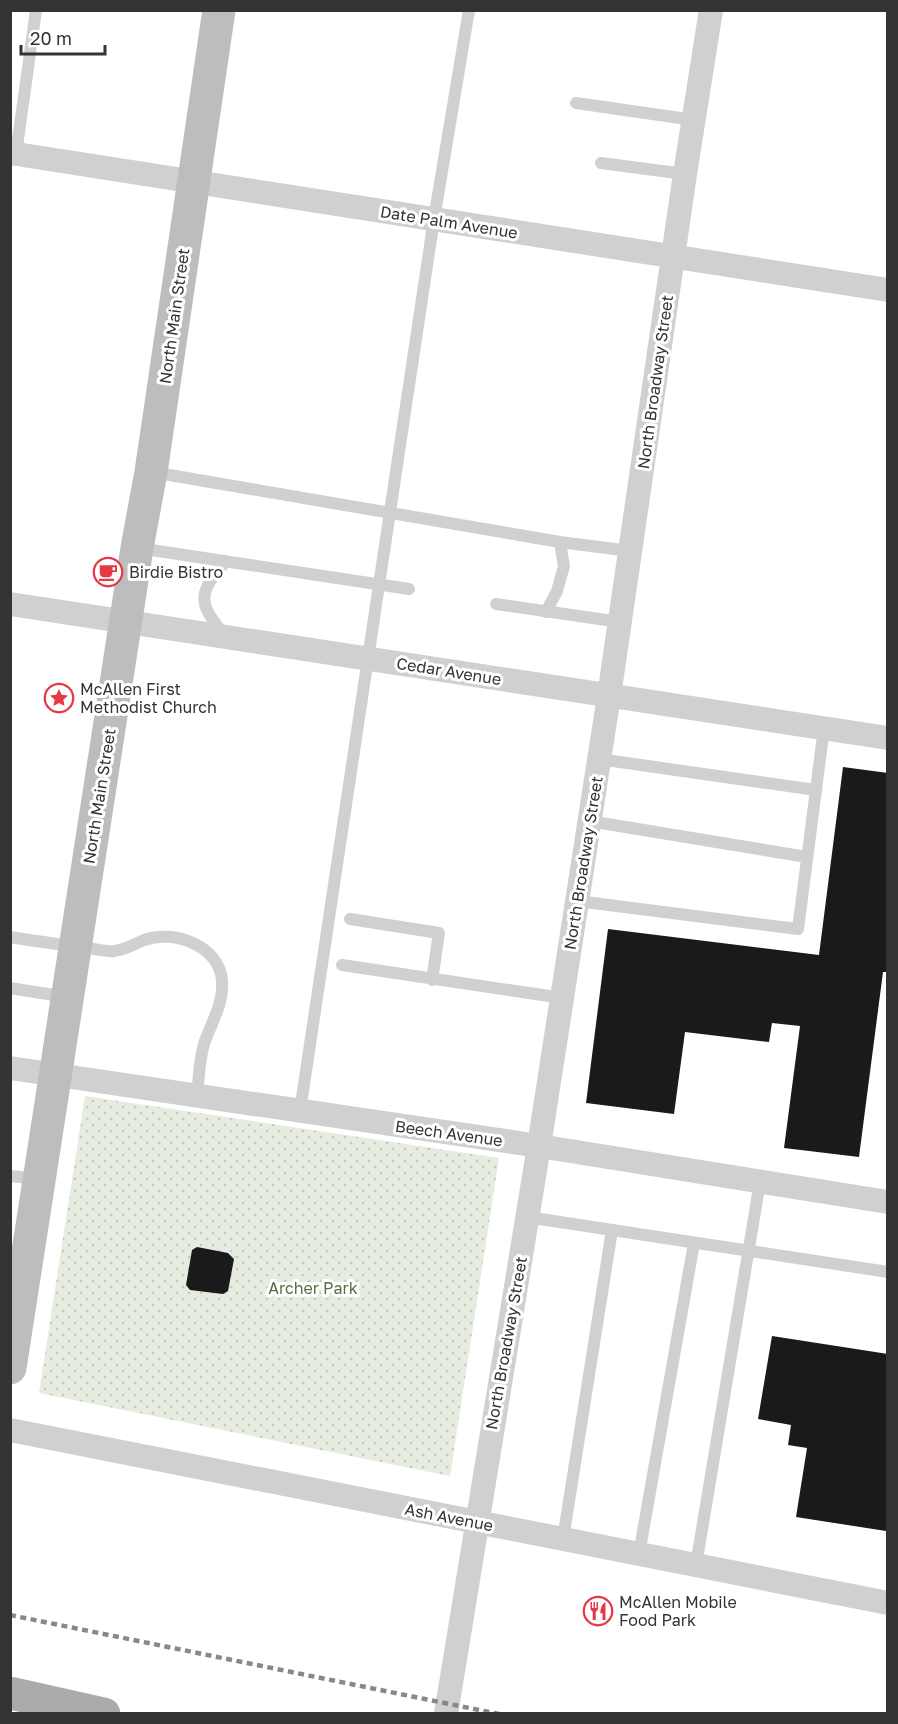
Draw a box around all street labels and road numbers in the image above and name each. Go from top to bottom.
street label: Date Palm Avenue [379,201,519,243]
street label: North Main Street [155,247,193,385]
street label: North Broadway Street [633,294,677,470]
street label: Cedar Avenue [395,653,503,689]
street label: North Main Street [78,727,120,865]
street label: North Broadway Street [559,775,607,951]
street label: Beech Avenue [394,1116,504,1150]
street label: North Broadway Street [481,1255,531,1431]
street label: Ash Avenue [403,1499,495,1535]

